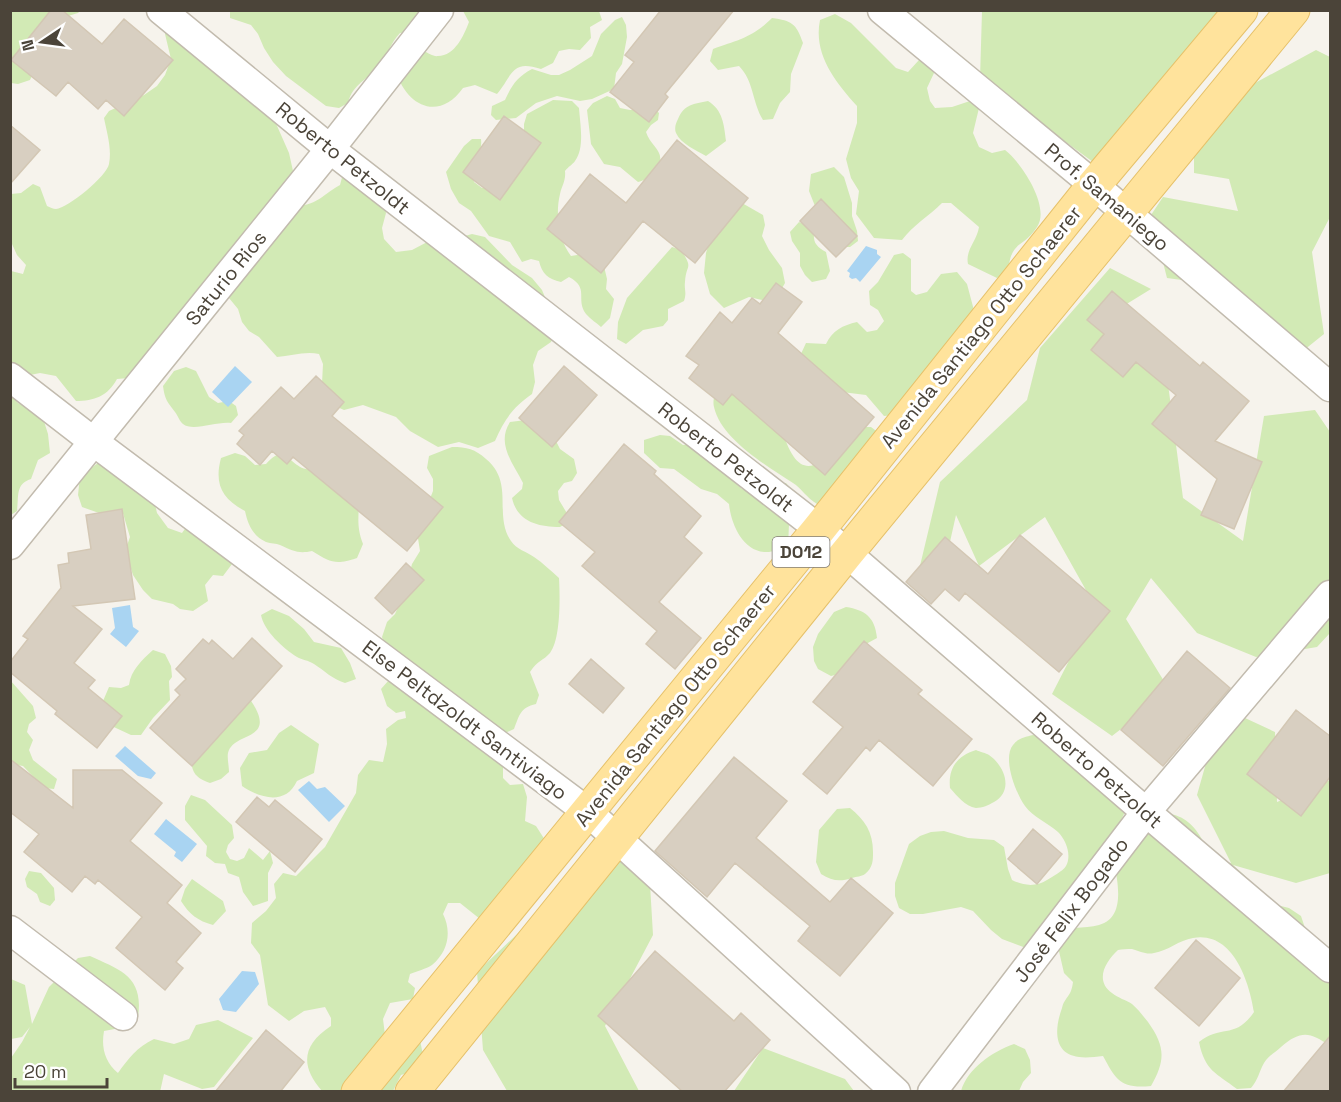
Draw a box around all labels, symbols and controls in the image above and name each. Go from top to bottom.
north arrow [12,12,72,72]
text: N [16,38,39,53]
street label: Roberto Petzoldt [271,96,415,220]
street label: Prof. Samaniego [1039,137,1175,257]
street label: Avenida Santiago Otto Schaerer [875,200,1087,454]
street label: Saturio Rios [180,225,272,331]
street label: Roberto Petzoldt [653,396,799,518]
road number: D012 [772,537,830,567]
street label: Avenida Santiago Otto Schaerer [569,578,781,832]
street label: Else Peltdzoldt Santiviago [357,634,573,806]
street label: Roberto Petzoldt [1026,706,1168,834]
street label: José Felix Bogado [1008,832,1134,988]
scale bar [15,1051,106,1089]
text: 20 m [24,1060,67,1083]

